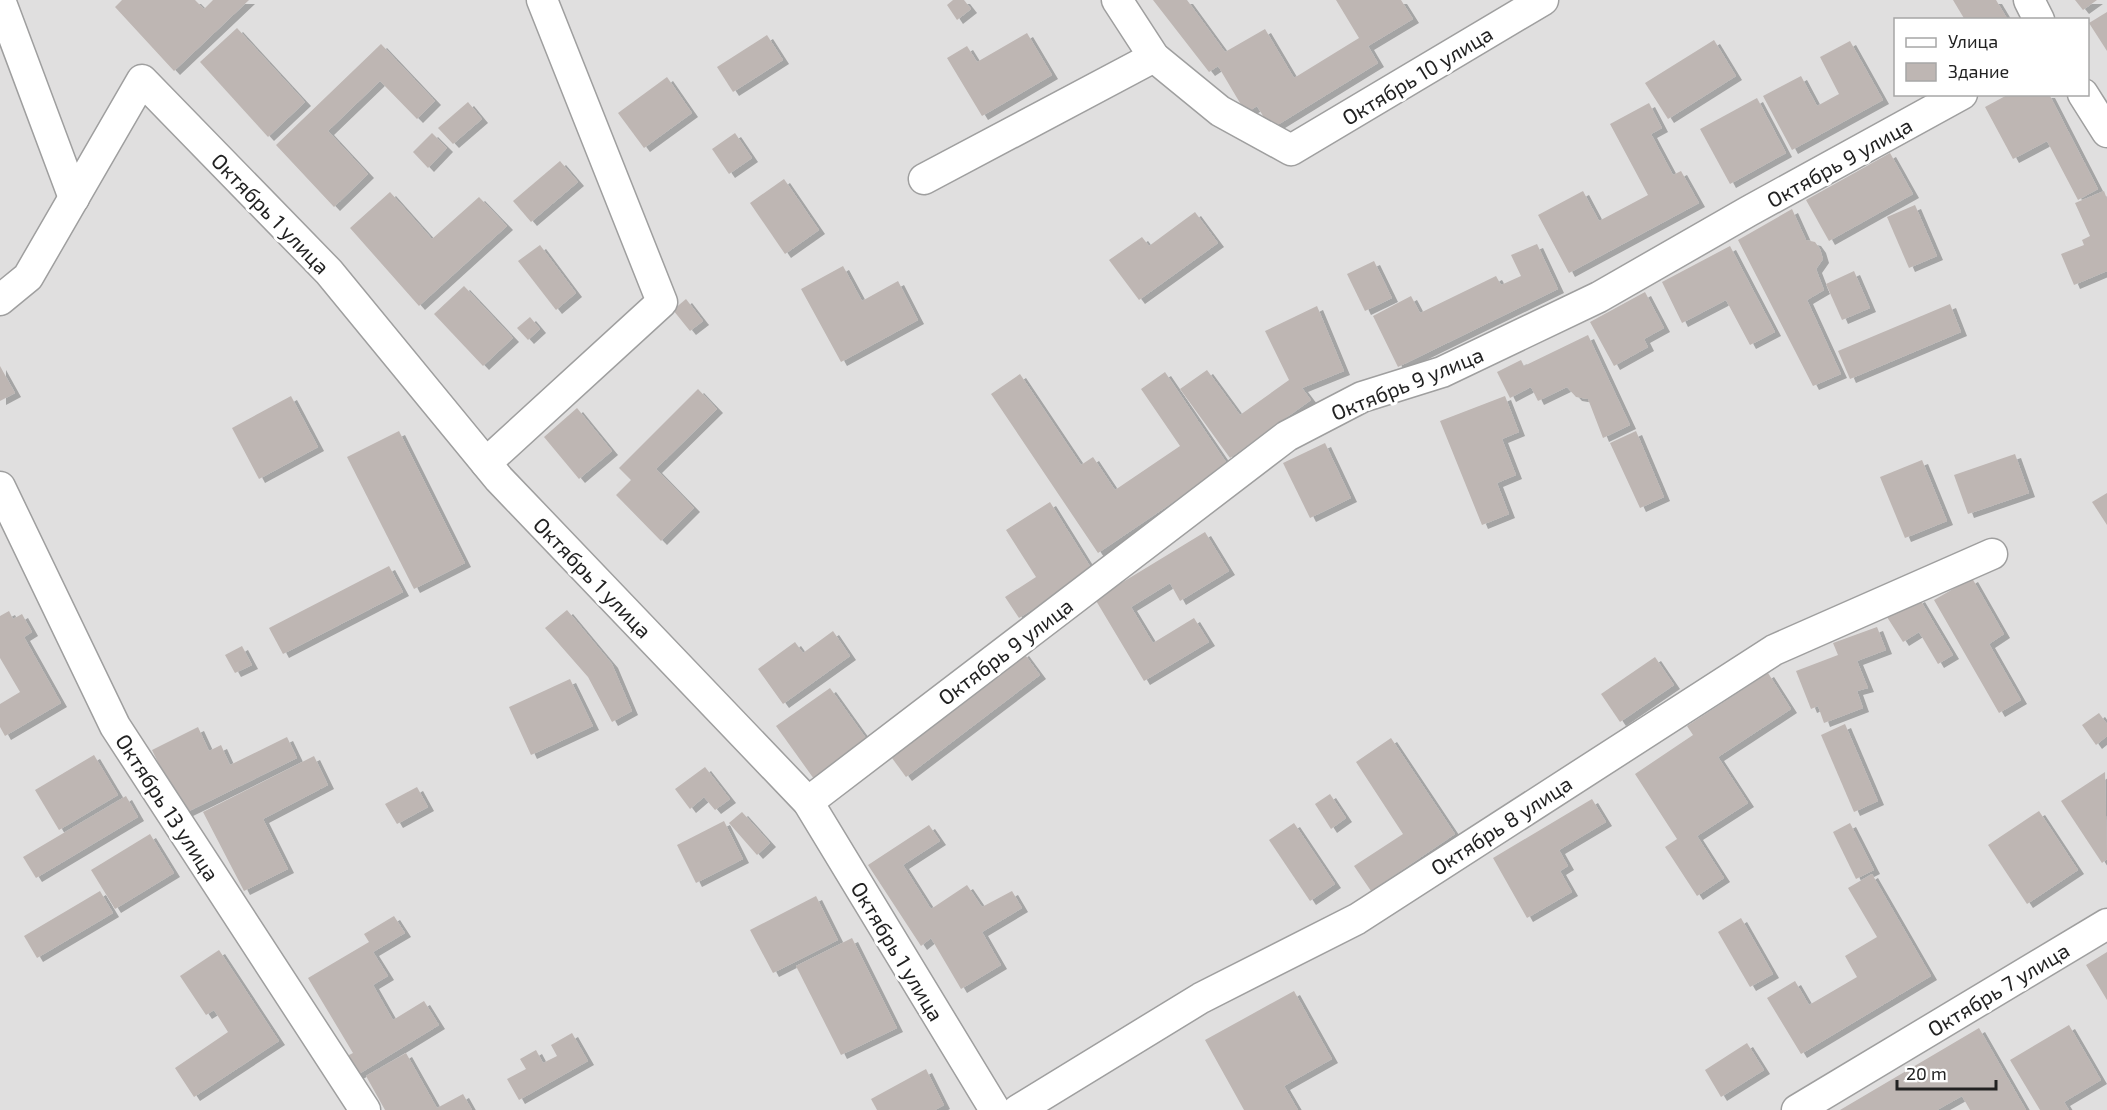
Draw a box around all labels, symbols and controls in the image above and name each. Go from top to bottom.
legend [1894,18,2089,96]
street label: Октябрь 10 улица [1337,20,1497,131]
text: Улица [1948,30,1998,52]
text: Здание [1948,60,2009,82]
street label: Октябрь 9 улица [1762,112,1916,213]
street label: Октябрь 1 улица [206,147,335,279]
street label: Октябрь 9 улица [1327,341,1487,426]
street label: Октябрь 1 улица [528,511,657,643]
street label: Октябрь 9 улица [933,592,1078,711]
street label: Октябрь 13 улица [110,729,225,886]
street label: Октябрь 8 улица [1426,770,1577,881]
street label: Октябрь 1 улица [846,877,950,1026]
street label: Октябрь 7 улица [1923,937,2074,1042]
scale bar [1897,1053,1996,1091]
text: 20 m [1906,1062,1947,1084]

